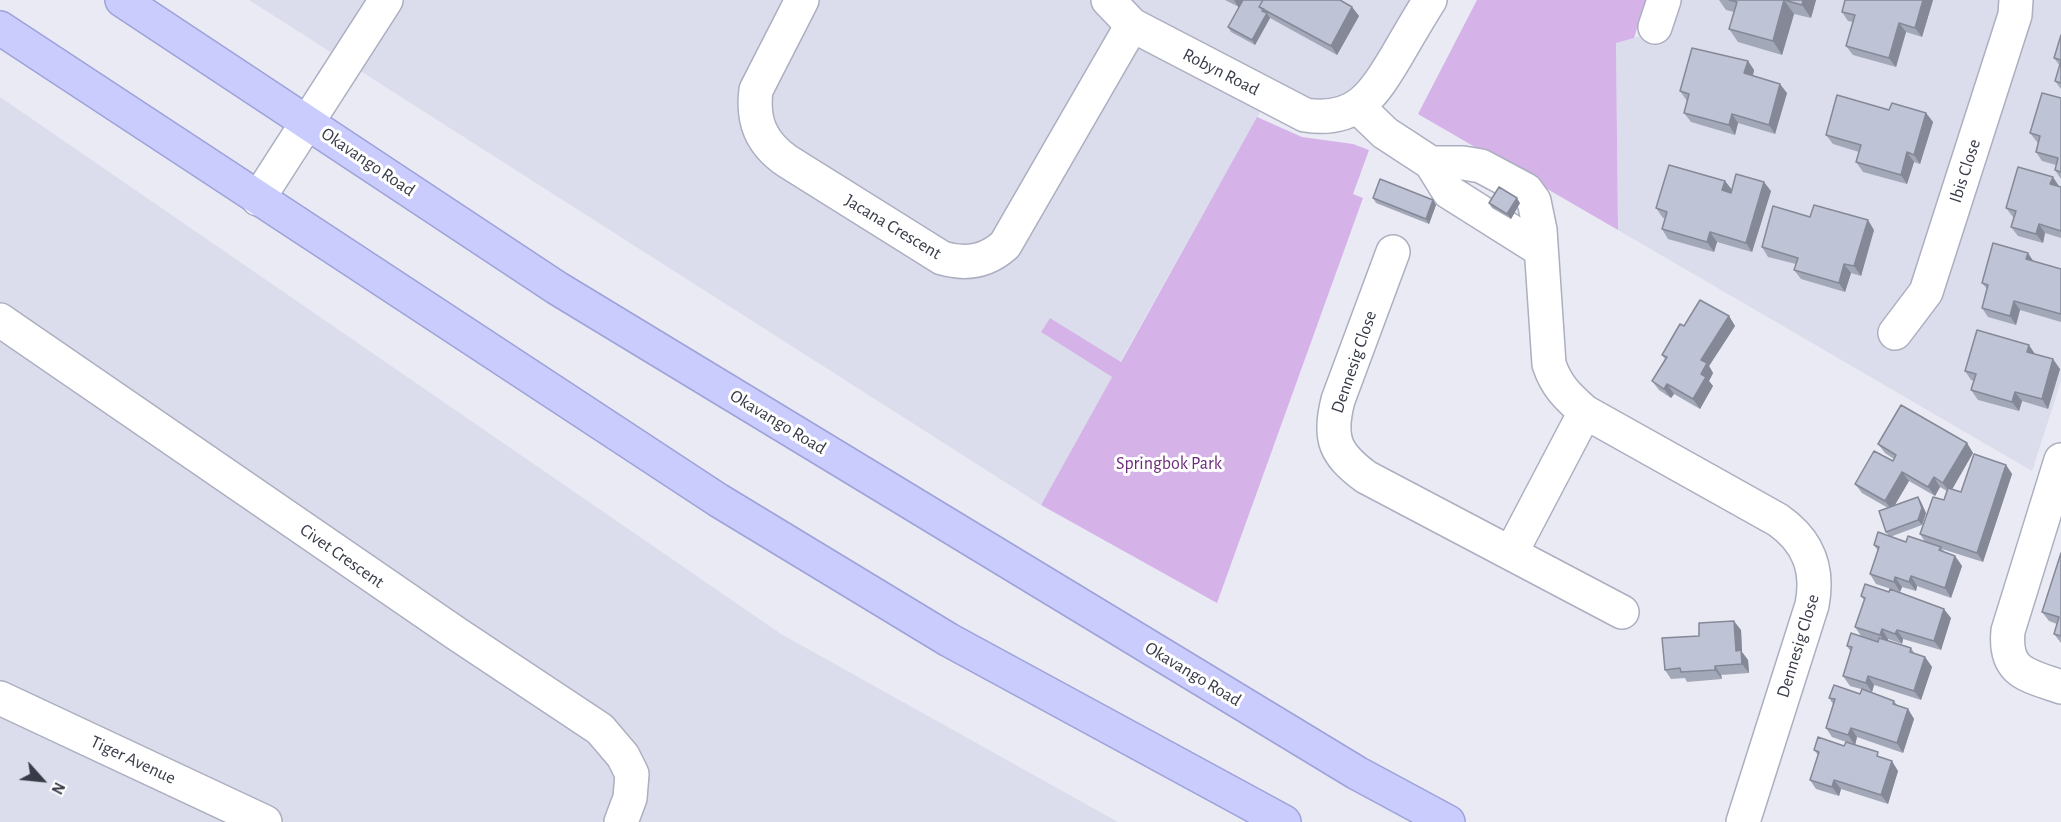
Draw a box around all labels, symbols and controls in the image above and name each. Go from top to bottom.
street label: Robyn Road [1179,44,1263,100]
street label: Okavango Road [317,123,419,201]
street label: Ibis Close [1945,136,1985,206]
street label: Jacana Crescent [841,190,945,264]
street label: Dennesig Close [1326,308,1382,416]
street label: Okavango Road [726,385,830,459]
park label: Springbok Park [1116,453,1222,475]
street label: Civet Crescent [296,519,388,593]
street label: Dennesig Close [1772,592,1824,700]
street label: Okavango Road [1141,637,1245,711]
street label: Tiger Avenue [87,731,179,789]
north arrow [12,750,72,810]
text: N [48,780,68,797]

